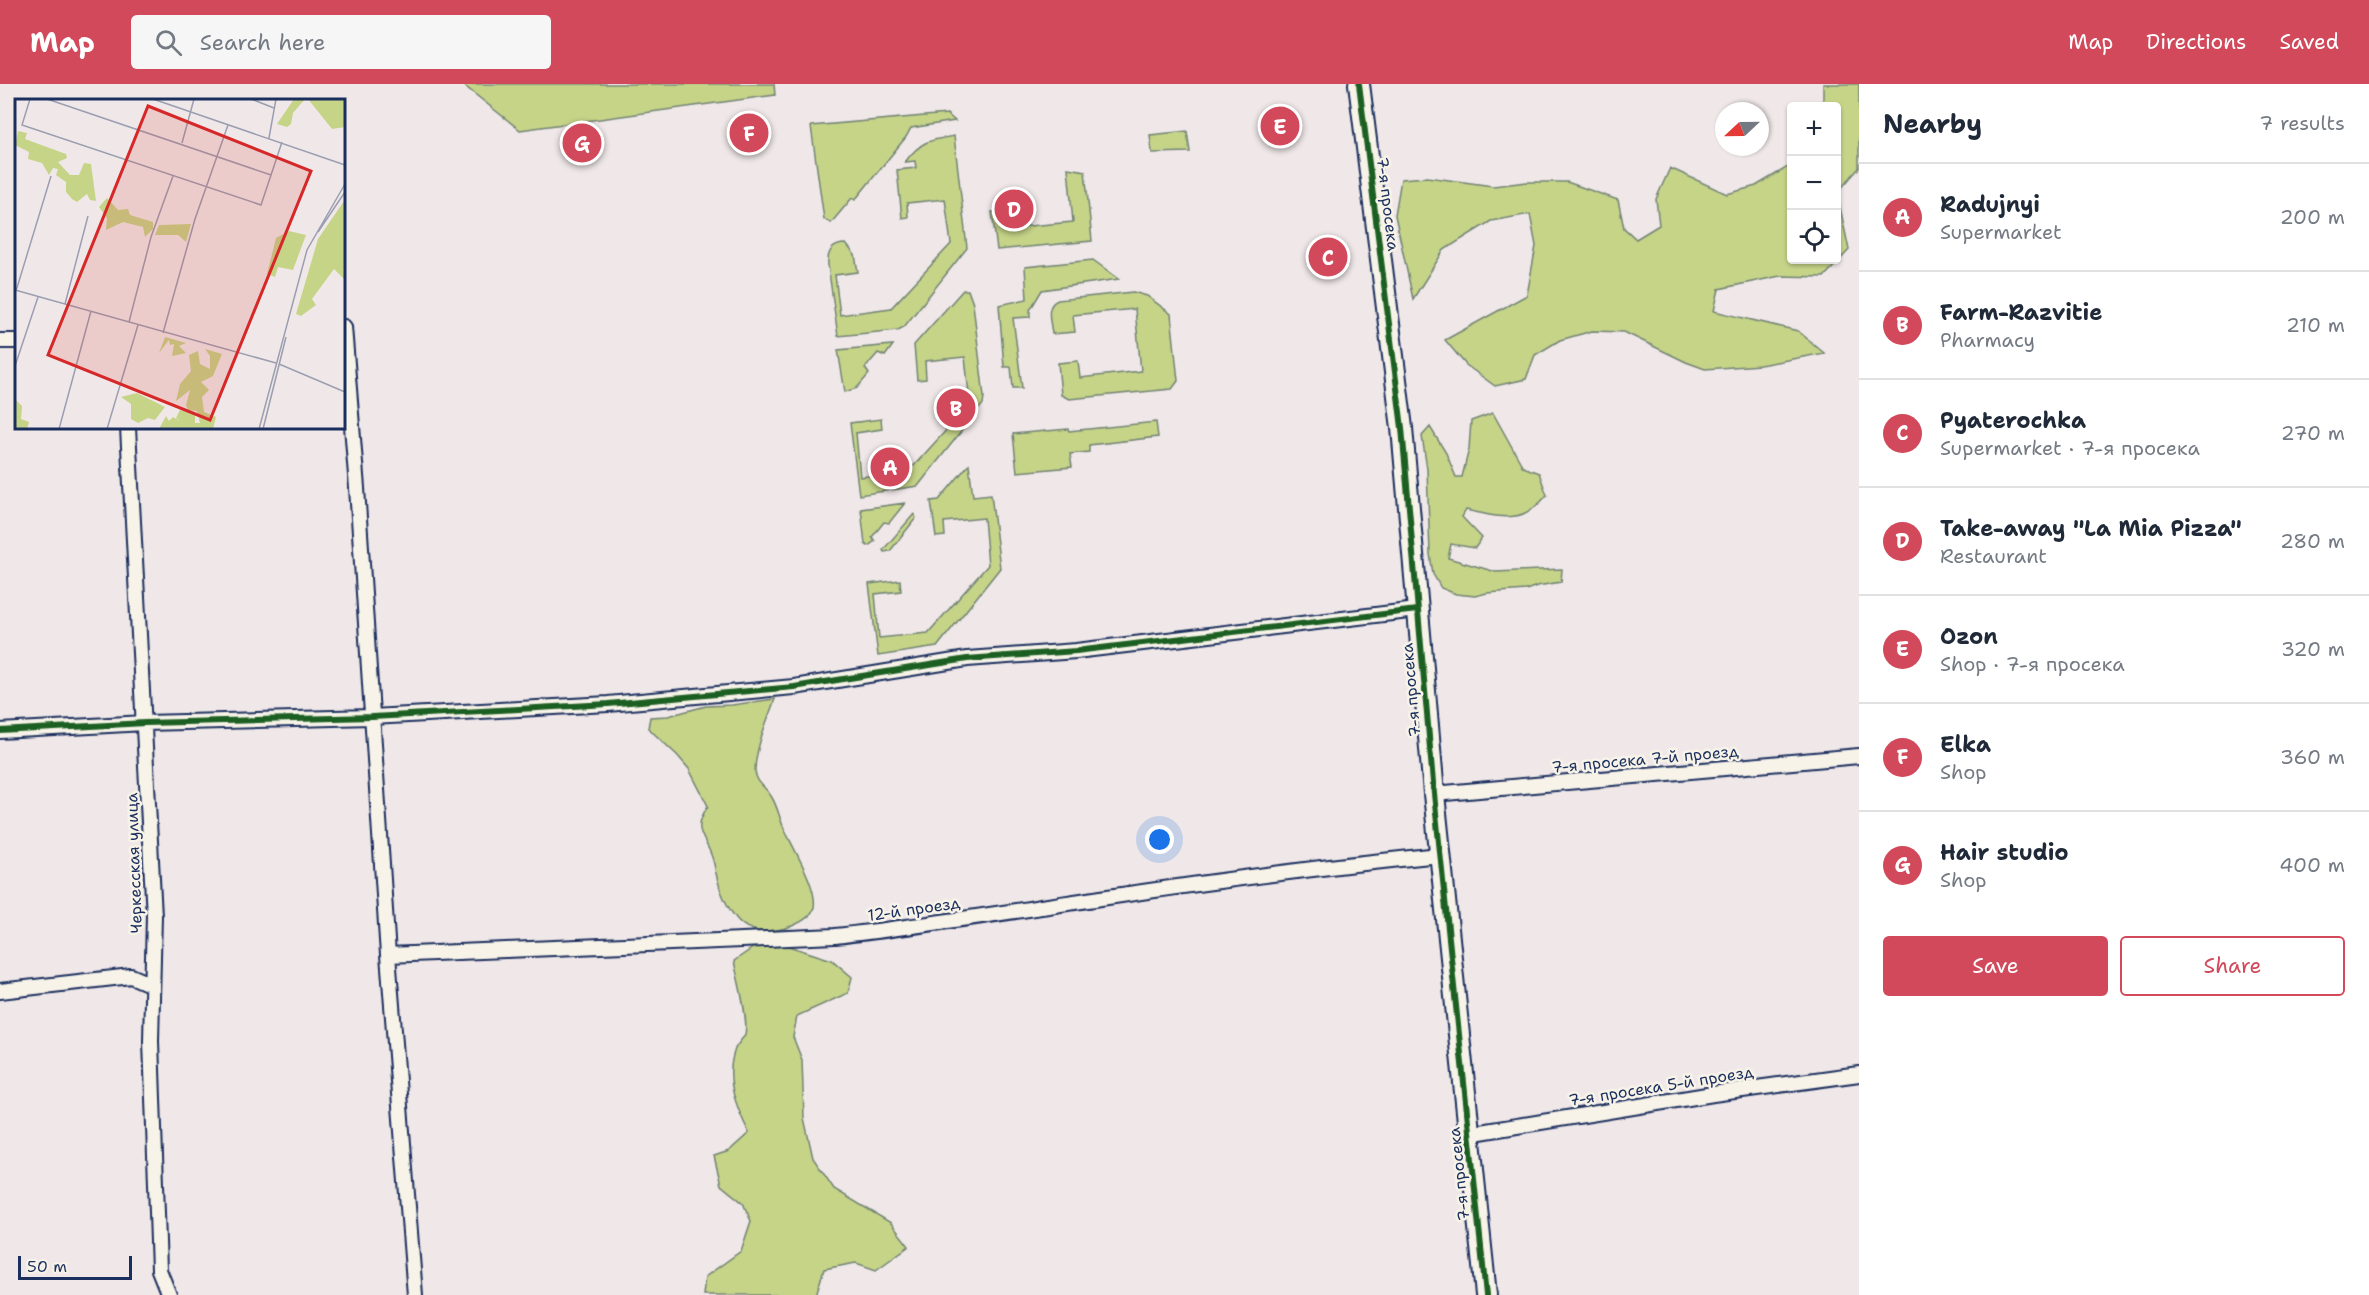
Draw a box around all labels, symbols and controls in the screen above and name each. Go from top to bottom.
search box [131,15,551,69]
text: Map [30,23,95,61]
icon: search [152,26,185,59]
text: Search here [200,28,325,57]
text: Map [2068,28,2113,56]
text: Directions [2146,28,2246,56]
text: Saved [2279,28,2339,56]
inset map [15,99,345,429]
north arrow [1715,102,1769,156]
map controls [1787,102,1841,264]
button: + [1787,102,1841,156]
pin: E [1260,104,1300,148]
text: Nearby [1883,106,1982,141]
pin: F [730,110,768,156]
text: 7 results [2259,110,2345,136]
pin: G [562,120,602,166]
street label: 7-я просека [1372,156,1404,252]
button: − [1787,156,1841,210]
pin: D [994,186,1034,232]
text: Radujnyi [1940,190,2040,219]
text: A [1895,204,1910,230]
text: 200 m [2280,204,2345,230]
button: locate [1787,210,1841,264]
text: Supermarket [1940,219,2062,245]
pin: C [1308,234,1348,279]
text: Farm-Razvitie [1940,298,2102,327]
text: B [1896,312,1909,338]
text: 210 m [2286,312,2345,338]
text: Pharmacy [1940,327,2035,353]
pin: B [936,386,976,430]
text: Pyaterochka [1940,406,2086,435]
text: C [1896,420,1909,446]
text: 270 m [2281,420,2345,446]
text: Supermarket · 7-я просека [1940,435,2200,461]
pin: A [870,444,910,490]
text: Take-away "La Mia Pizza" [1940,514,2242,543]
text: D [1895,528,1910,554]
text: 280 m [2280,528,2345,554]
text: Restaurant [1940,543,2047,569]
text: Ozon [1940,622,1998,651]
text: E [1896,636,1909,662]
text: 320 m [2281,636,2345,662]
street label: 7-я просека [1396,642,1426,738]
text: Shop · 7-я просека [1940,651,2125,677]
text: Elka [1940,730,1991,759]
street label: 7-я просека 7-й проезд [1551,740,1739,778]
text: F [1897,744,1908,770]
text: 360 m [2280,744,2345,770]
text: Shop [1940,759,1987,785]
street label: Черкесская улица [121,792,147,934]
your location [1145,825,1174,854]
text: Hair studio [1940,838,2069,867]
text: G [1894,852,1911,878]
text: 400 m [2279,852,2345,878]
text: Shop [1940,867,1987,893]
street label: 12-й проезд [866,892,962,926]
button: Save [1883,936,2108,996]
button: Share [2120,936,2345,996]
street label: 7-я просека 5-й проезд [1567,1061,1755,1111]
street label: 7-я просека [1444,1126,1474,1222]
scale bar [18,1253,132,1280]
text: 50 m [27,1256,67,1277]

